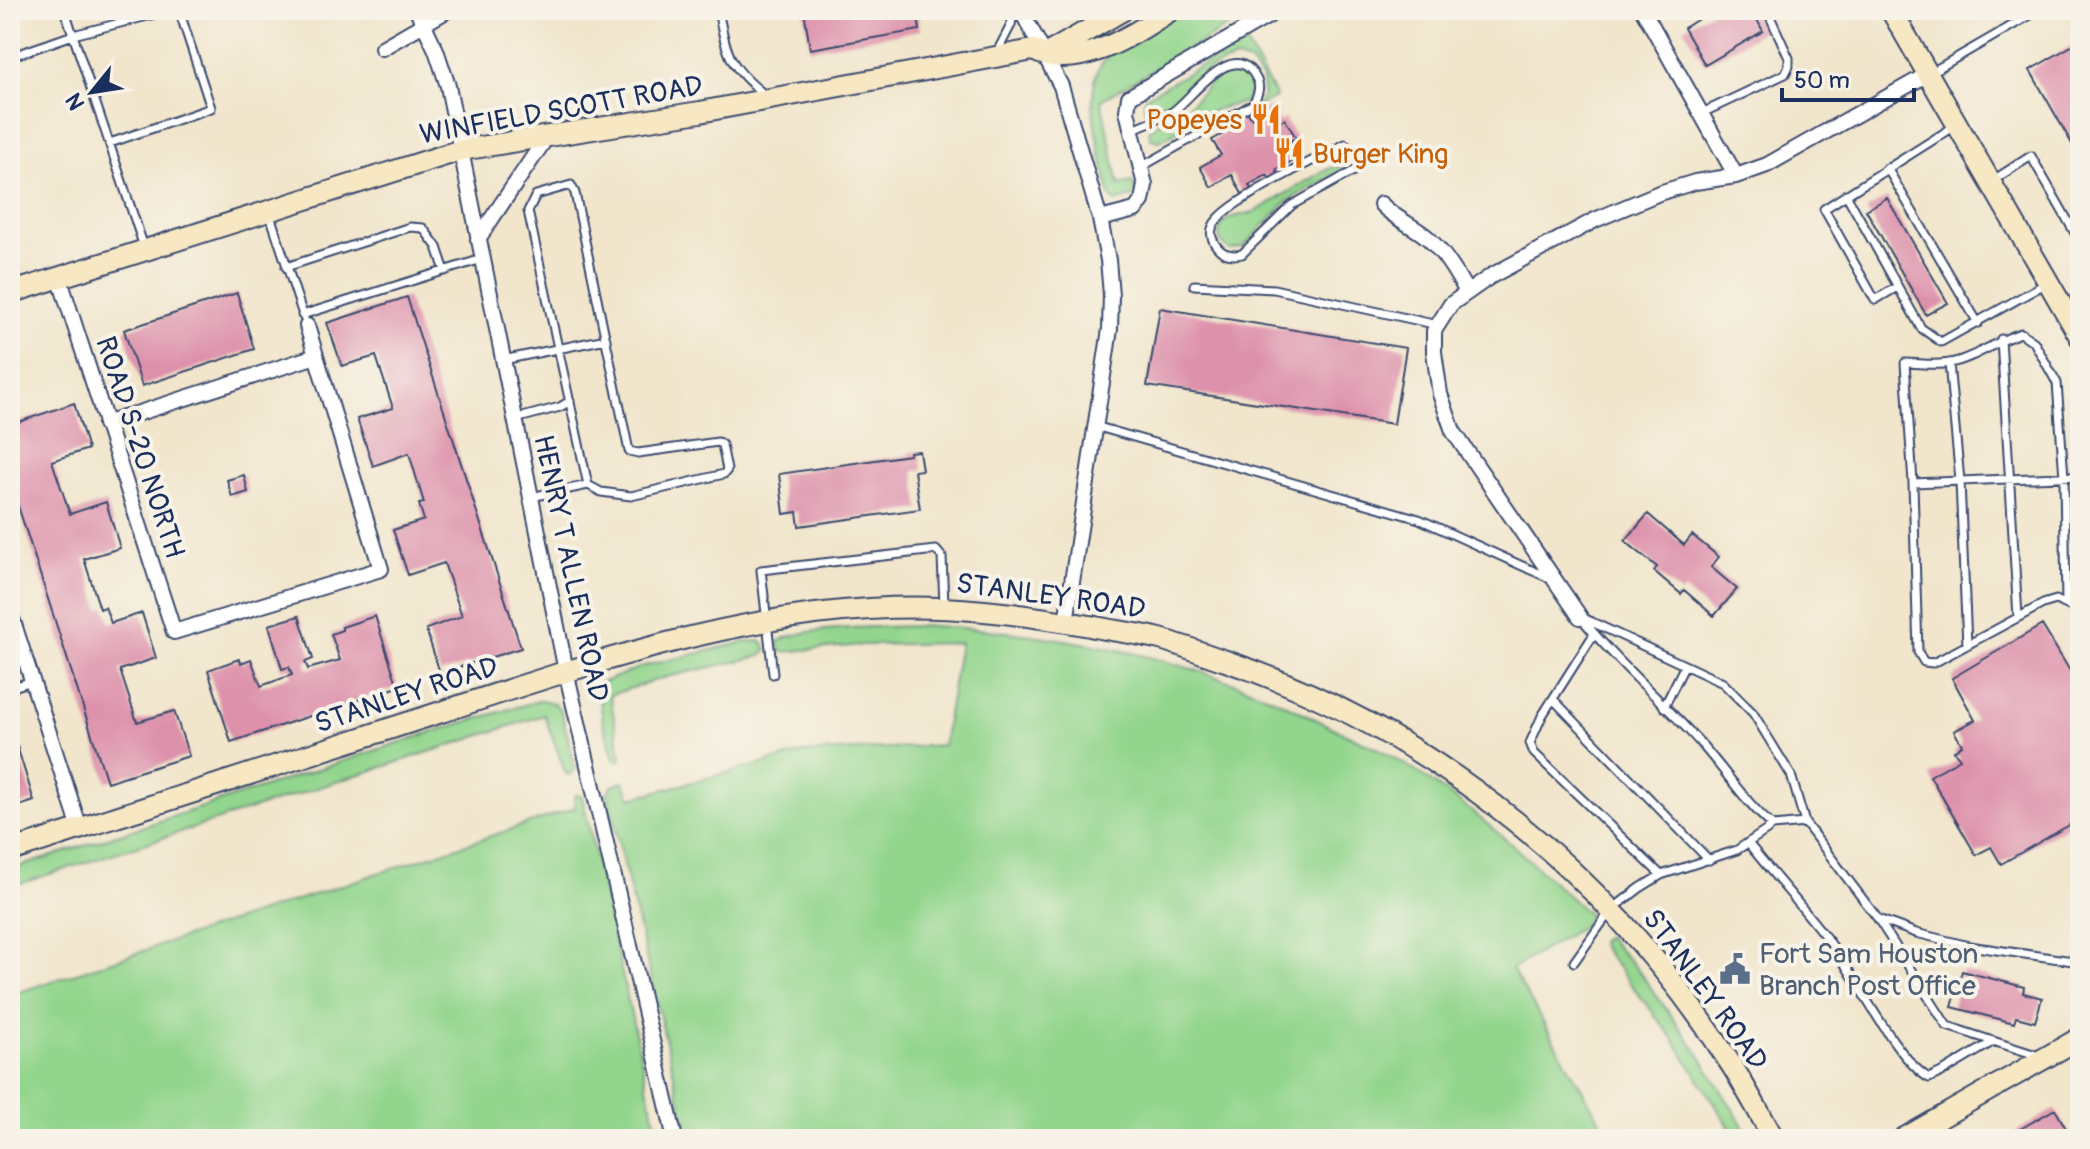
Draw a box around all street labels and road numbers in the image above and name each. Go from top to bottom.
street label: WINFIELD SCOTT ROAD [417,68,705,153]
street label: ROAD S-20 NORTH [87,332,192,563]
street label: HENRY T ALLEN ROAD [525,432,616,705]
street label: STANLEY ROAD [954,566,1148,627]
street label: STANLEY ROAD [310,649,502,742]
street label: STANLEY ROAD [1635,903,1775,1077]

